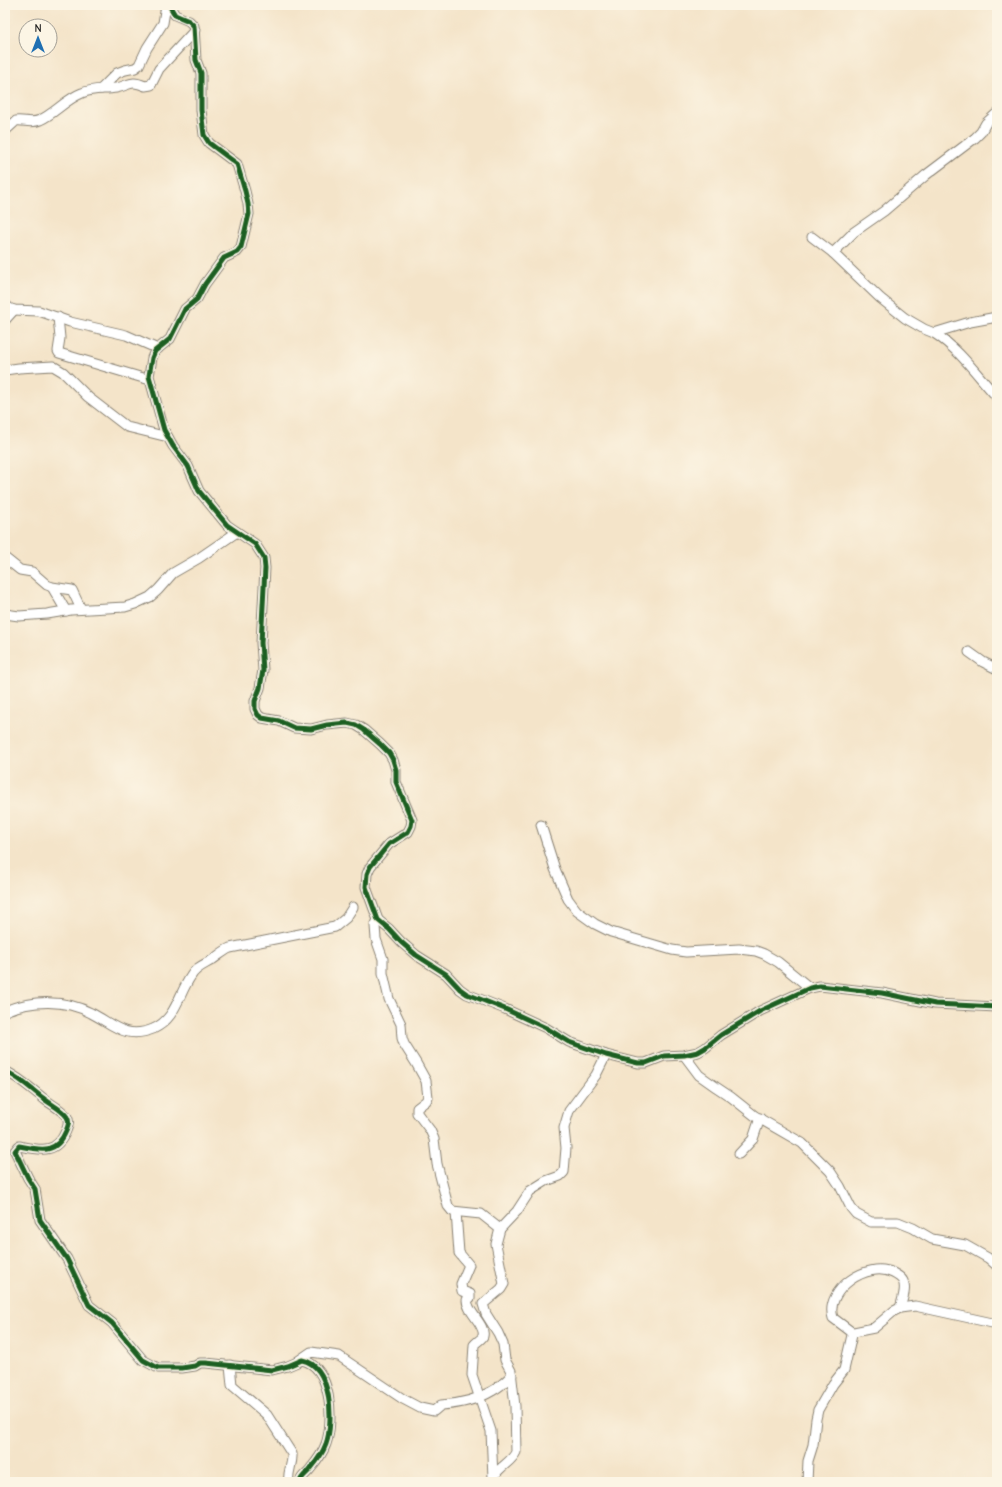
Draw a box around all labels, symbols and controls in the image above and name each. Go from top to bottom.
north arrow [18,18,58,58]
text: N [34,22,42,35]

